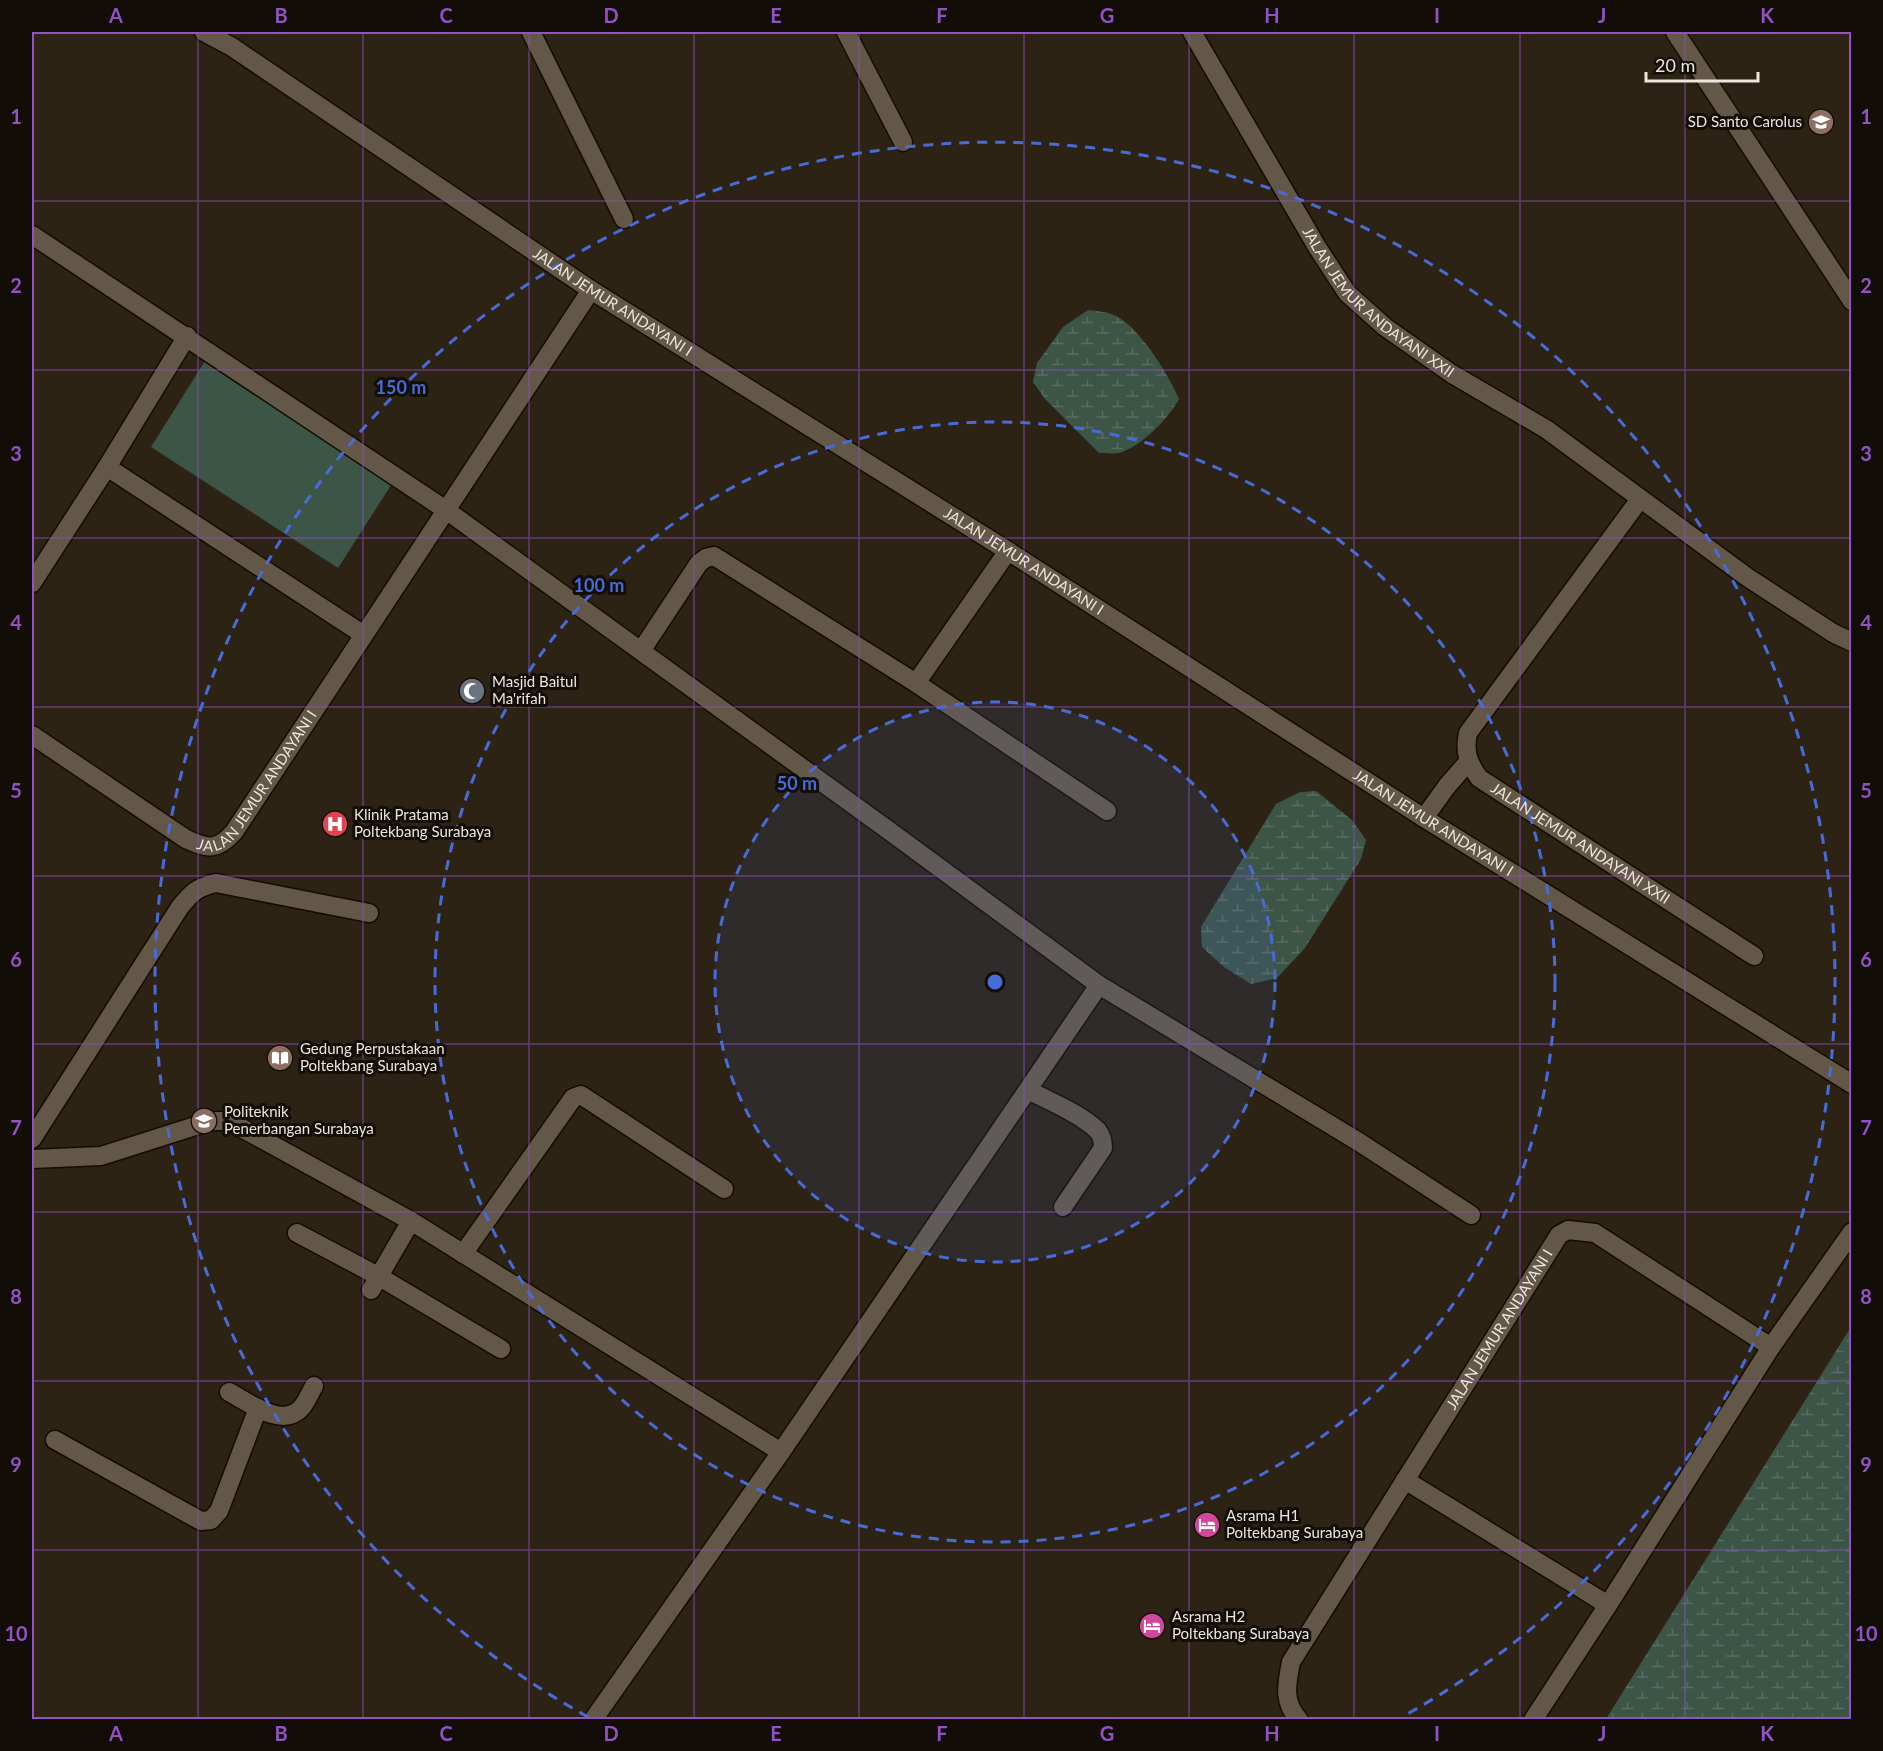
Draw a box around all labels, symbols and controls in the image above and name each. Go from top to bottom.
text: A [108,3,123,27]
text: B [274,3,288,27]
text: C [439,3,453,27]
text: D [603,3,619,27]
text: E [770,3,782,27]
text: F [936,3,948,27]
text: G [1100,3,1114,27]
text: H [1264,3,1280,27]
text: I [1434,3,1440,27]
text: J [1598,3,1606,27]
text: K [1760,3,1774,27]
scale bar [1646,45,1758,83]
text: 20 m [1655,54,1695,76]
text: 1 [10,104,22,128]
text: 1 [1860,104,1872,128]
school or university icon: SD Santo Carolus [1806,107,1836,137]
place label: SD Santo Carolus [1688,112,1802,130]
street label: JALAN JEMUR ANDAYANI XXII [1299,223,1458,381]
street label: JALAN JEMUR ANDAYANI I [530,243,696,359]
text: 2 [10,273,22,297]
text: 2 [1860,273,1872,297]
text: 150 m [376,376,426,398]
text: 3 [10,441,22,465]
text: 3 [1860,441,1872,465]
street label: JALAN JEMUR ANDAYANI I [941,503,1107,618]
text: 100 m [574,574,624,596]
text: 4 [10,610,22,634]
text: 4 [1860,610,1872,634]
place label: Masjid Baitul Ma'rifah [492,672,577,707]
mosque icon: Masjid Baitul Ma'rifah [457,676,487,706]
street label: JALAN JEMUR ANDAYANI I [195,706,320,855]
street label: JALAN JEMUR ANDAYANI I [1350,765,1517,879]
text: 50 m [777,772,817,794]
text: 5 [10,778,22,802]
street label: JALAN JEMUR ANDAYANI XXII [1488,778,1674,907]
text: 5 [1860,778,1872,802]
place label: Klinik Pratama Poltekbang Surabaya [354,805,491,840]
hospital icon: Klinik Pratama Poltekbang Surabaya [320,809,350,839]
text: 6 [10,947,22,971]
text: 6 [1860,947,1872,971]
centre of rings [985,972,1005,992]
place label: Gedung Perpustakaan Poltekbang Surabaya [300,1039,445,1074]
library icon: Gedung Perpustakaan Poltekbang Surabaya [265,1043,295,1073]
place label: Politeknik Penerbangan Surabaya [224,1102,374,1137]
school or university icon: Politeknik Penerbangan Surabaya [189,1106,219,1136]
text: 7 [10,1115,22,1139]
text: 7 [1860,1115,1872,1139]
street label: JALAN JEMUR ANDAYANI I [1442,1245,1556,1412]
text: 8 [10,1284,22,1308]
text: 8 [1860,1284,1872,1308]
text: 9 [10,1452,22,1476]
text: 9 [1860,1452,1872,1476]
place label: Asrama H1 Poltekbang Surabaya [1226,1506,1363,1541]
hotel icon: Asrama H1 Poltekbang Surabaya [1192,1510,1222,1540]
place label: Asrama H2 Poltekbang Surabaya [1172,1607,1309,1642]
hotel icon: Asrama H2 Poltekbang Surabaya [1137,1611,1167,1641]
text: 10 [4,1621,28,1645]
text: 10 [1854,1621,1878,1645]
text: A [108,1721,123,1745]
text: B [274,1721,288,1745]
text: C [439,1721,453,1745]
text: D [603,1721,619,1745]
text: E [770,1721,782,1745]
text: F [936,1721,948,1745]
text: G [1100,1721,1114,1745]
text: H [1264,1721,1280,1745]
text: I [1434,1721,1440,1745]
text: J [1598,1721,1606,1745]
text: K [1760,1721,1774,1745]

